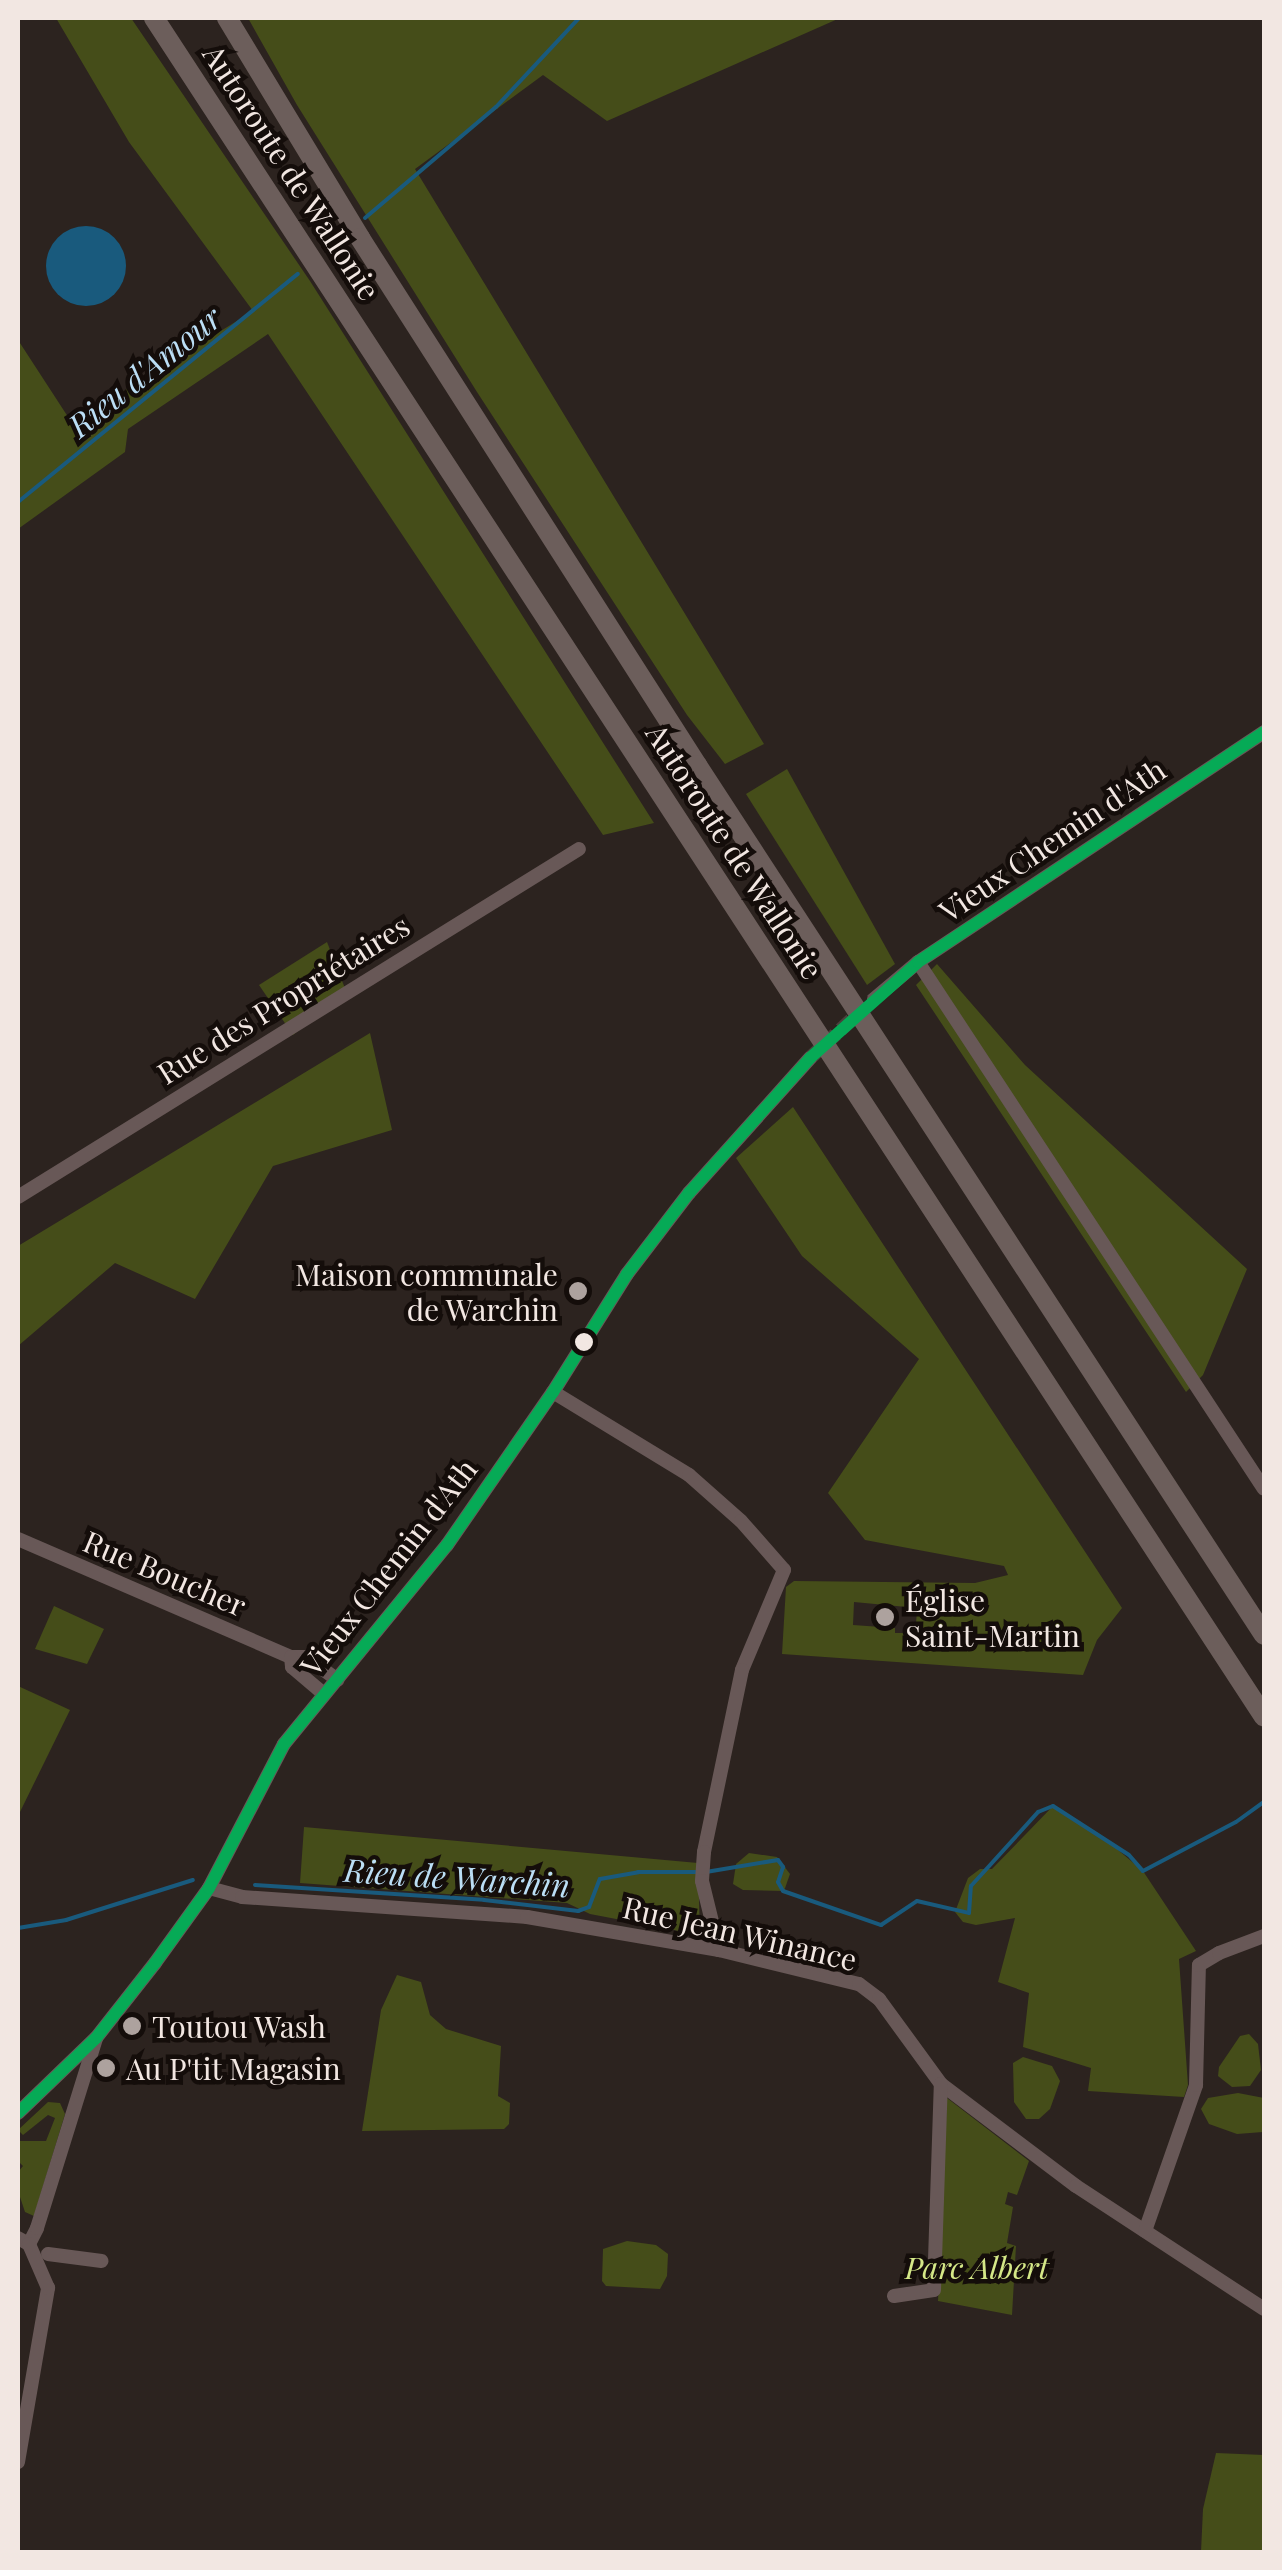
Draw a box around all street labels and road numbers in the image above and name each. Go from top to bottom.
street label: Autoroute de Wallonie [196,37,388,307]
street label: Autoroute de Wallonie [639,716,831,986]
street label: Vieux Chemin d'Ath [932,751,1172,929]
street label: Rue des Propriétaires [150,907,416,1091]
street label: Vieux Chemin d'Ath [292,1451,484,1683]
street label: Rue Boucher [78,1523,252,1623]
street label: Rue Jean Winance [619,1888,861,1978]

